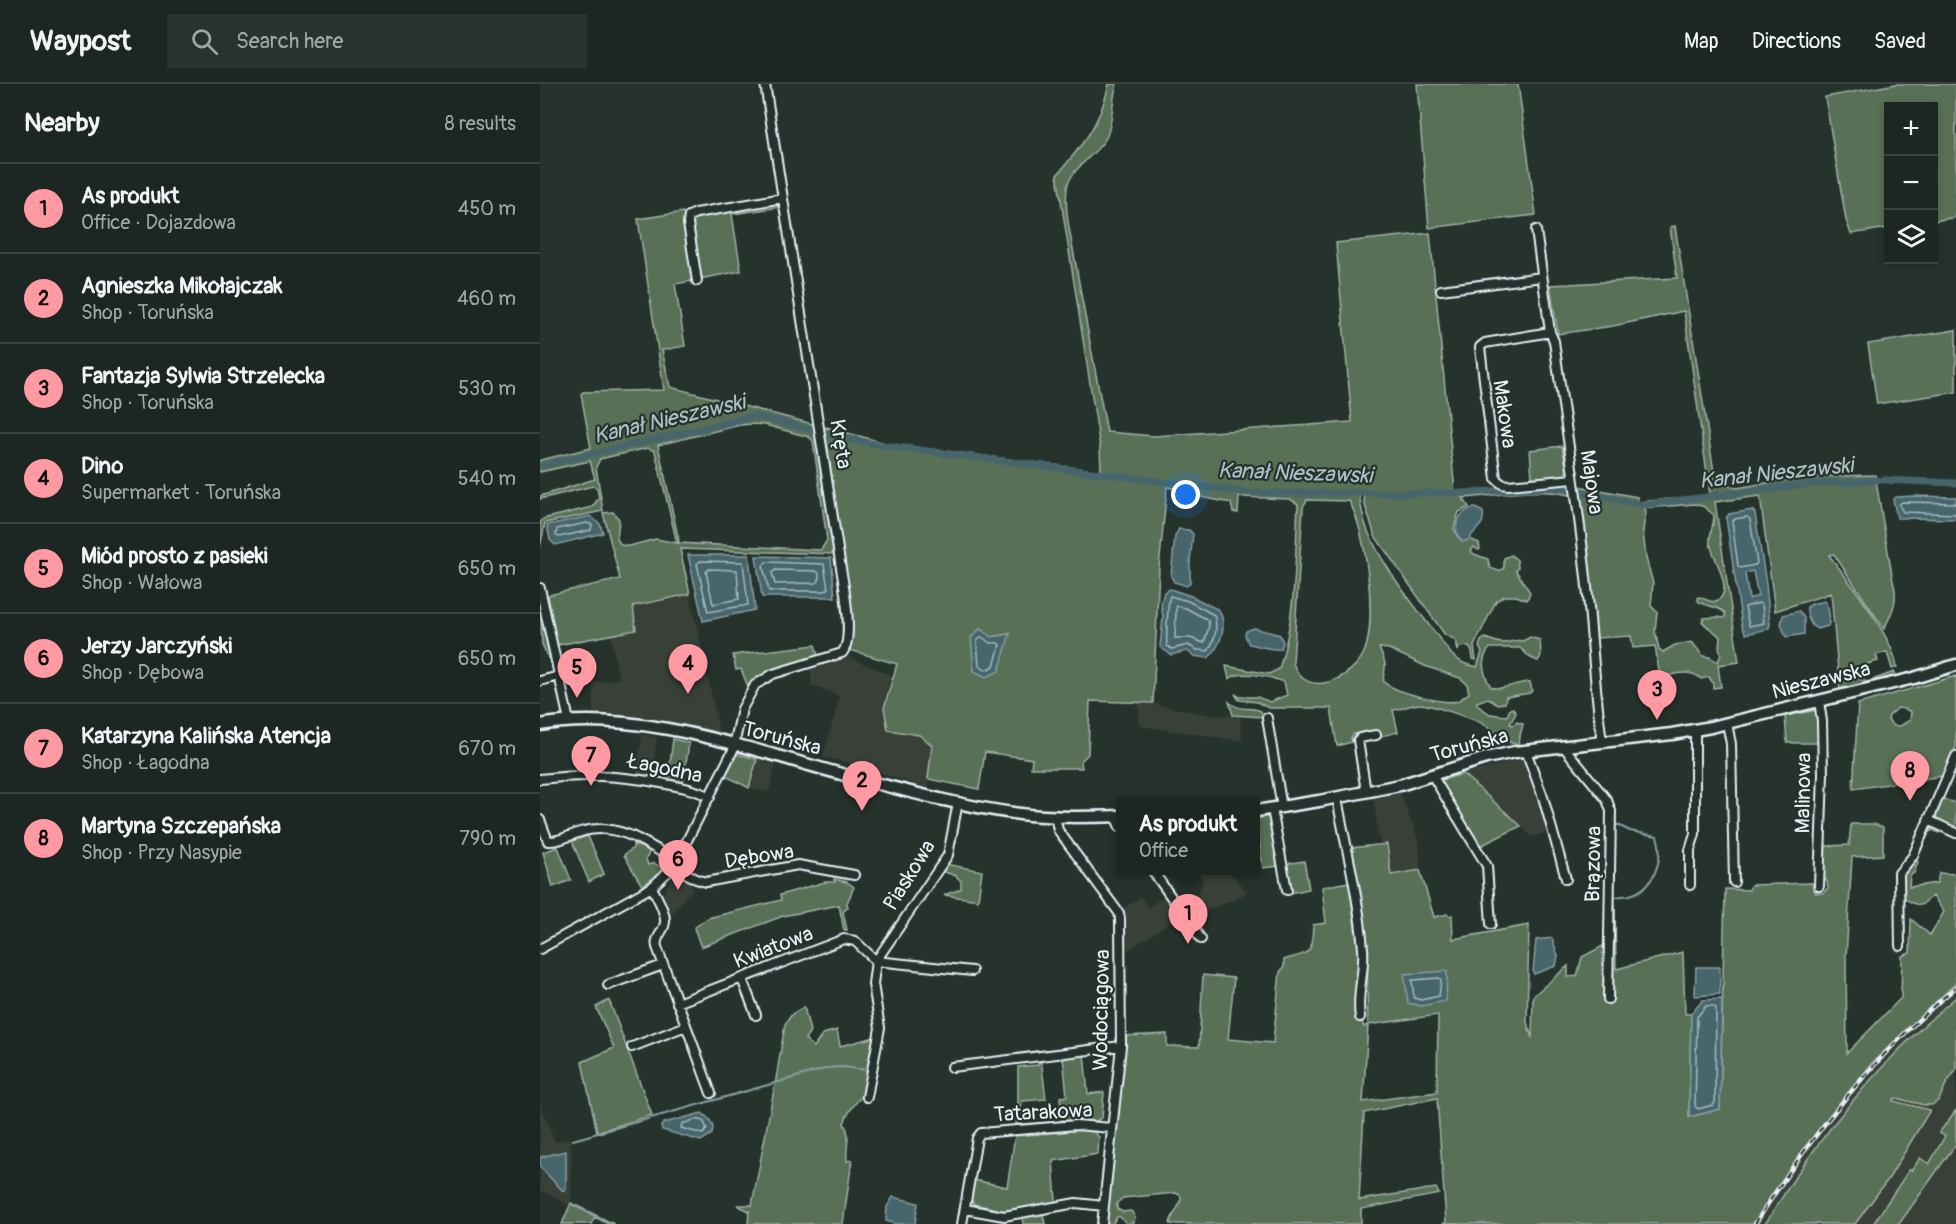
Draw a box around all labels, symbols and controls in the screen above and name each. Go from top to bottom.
search box [167,14,587,68]
text: Waypost [30,24,131,59]
icon: search [188,25,221,58]
text: Search here [236,27,343,55]
text: Map [1684,28,1719,55]
text: Directions [1752,28,1841,55]
text: Saved [1874,28,1926,55]
map controls [1884,102,1938,264]
button: + [1884,102,1938,156]
text: Nearby [24,107,100,139]
text: 8 results [445,111,516,136]
button: − [1884,156,1938,210]
text: As produkt [81,182,179,210]
text: 1 [40,196,47,221]
text: 450 m [458,196,516,221]
text: Office · Dojazdowa [81,210,236,235]
button: layers [1884,210,1938,264]
text: Agnieszka Mikołajczak [81,272,283,300]
text: 2 [38,286,49,311]
text: 460 m [457,286,516,311]
text: Shop · Toruńska [81,300,214,325]
text: Fantazja Sylwia Strzelecka [81,362,325,390]
text: 3 [38,376,49,401]
text: 530 m [458,376,516,401]
street label: Makowa [1486,378,1523,450]
water label: Kanał Nieszawski [591,387,751,450]
text: Shop · Toruńska [81,390,214,415]
street label: Kręta [823,417,858,471]
street label: Majowa [1574,448,1609,516]
water label: Kanał Nieszawski [1698,451,1858,495]
text: Dino [81,452,123,480]
water label: Kanał Nieszawski [1217,456,1376,490]
text: 4 [38,466,49,491]
text: 540 m [458,466,516,491]
text: Supermarket · Toruńska [81,480,281,505]
your location [1171,480,1200,509]
text: Miód prosto z pasieki [81,542,268,570]
text: 5 [38,556,49,581]
text: 650 m [458,556,516,581]
text: Shop · Wałowa [81,570,202,595]
text: Jerzy Jarczyński [81,632,232,660]
pin: 4 [668,644,708,694]
text: 6 [38,646,49,671]
text: 650 m [458,646,516,671]
pin: 5 [558,648,597,698]
street label: Nieszawska [1769,655,1873,706]
text: Shop · Dębowa [81,660,204,685]
pin: 3 [1638,670,1676,720]
street label: Toruńska [740,715,824,762]
text: Katarzyna Kalińska Atencja [81,722,331,750]
street label: Toruńska [1427,722,1511,769]
text: 7 [38,736,49,761]
text: 670 m [458,736,516,761]
pin: 7 [572,736,610,786]
street label: Łagodna [623,747,705,790]
text: Shop · Łagodna [81,750,210,775]
street label: Malinowa [1789,752,1818,834]
pin: 8 [1890,752,1930,801]
pin: 2 [842,762,882,811]
popup [1116,797,1260,875]
text: As produkt [1139,810,1237,838]
text: Martyna Szczepańska [81,812,281,840]
text: 8 [38,826,49,851]
text: 790 m [459,826,516,851]
street label: Brązowa [1579,826,1608,902]
street label: Piaskowa [877,835,942,916]
street label: Dębowa [723,838,796,875]
text: Office [1139,838,1188,863]
text: Shop · Przy Nasypie [81,840,242,865]
pin: 6 [658,840,698,890]
pin: 1 [1168,894,1208,944]
street label: Kwiatowa [730,920,817,975]
street label: Wodociągowa [1087,949,1116,1071]
street label: Tatarakowa [993,1096,1093,1129]

